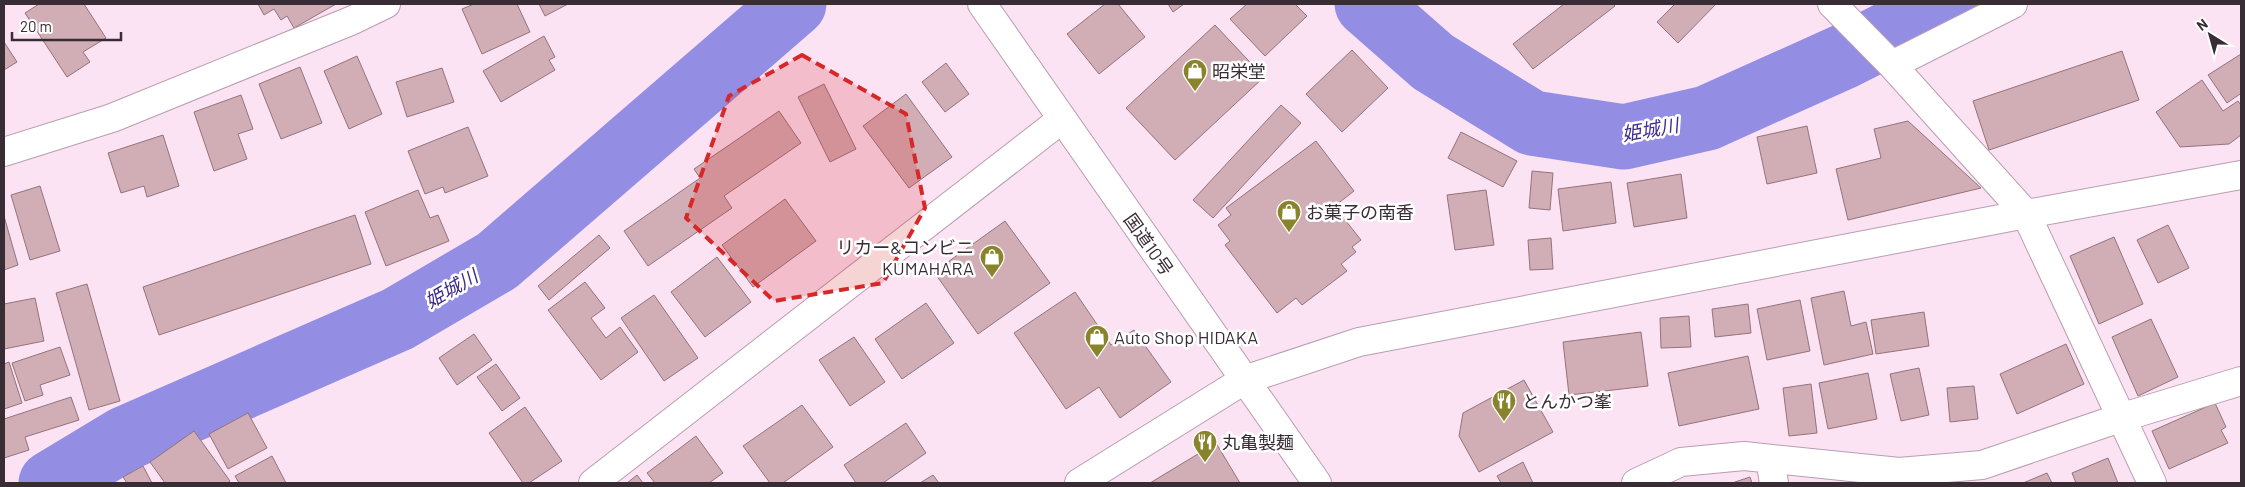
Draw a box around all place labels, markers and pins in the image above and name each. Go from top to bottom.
shop icon: 昭栄堂 [1182,58,1208,92]
place label: 昭栄堂 [1212,60,1266,82]
shop icon: お菓子の南香 [1276,199,1302,233]
place label: お菓子の南香 [1306,201,1414,223]
place label: リカー&コンビニ KUMAHARA [836,236,974,279]
shop icon: リカー&コンビニ KUMAHARA [979,244,1005,278]
shop icon: Auto Shop HIDAKA [1084,324,1110,358]
place label: Auto Shop HIDAKA [1114,326,1258,348]
restaurant icon: とんかつ峯 [1491,388,1517,422]
place label: とんかつ峯 [1522,390,1612,412]
restaurant icon: 丸亀製麺 [1192,429,1218,463]
place label: 丸亀製麺 [1222,431,1294,453]

